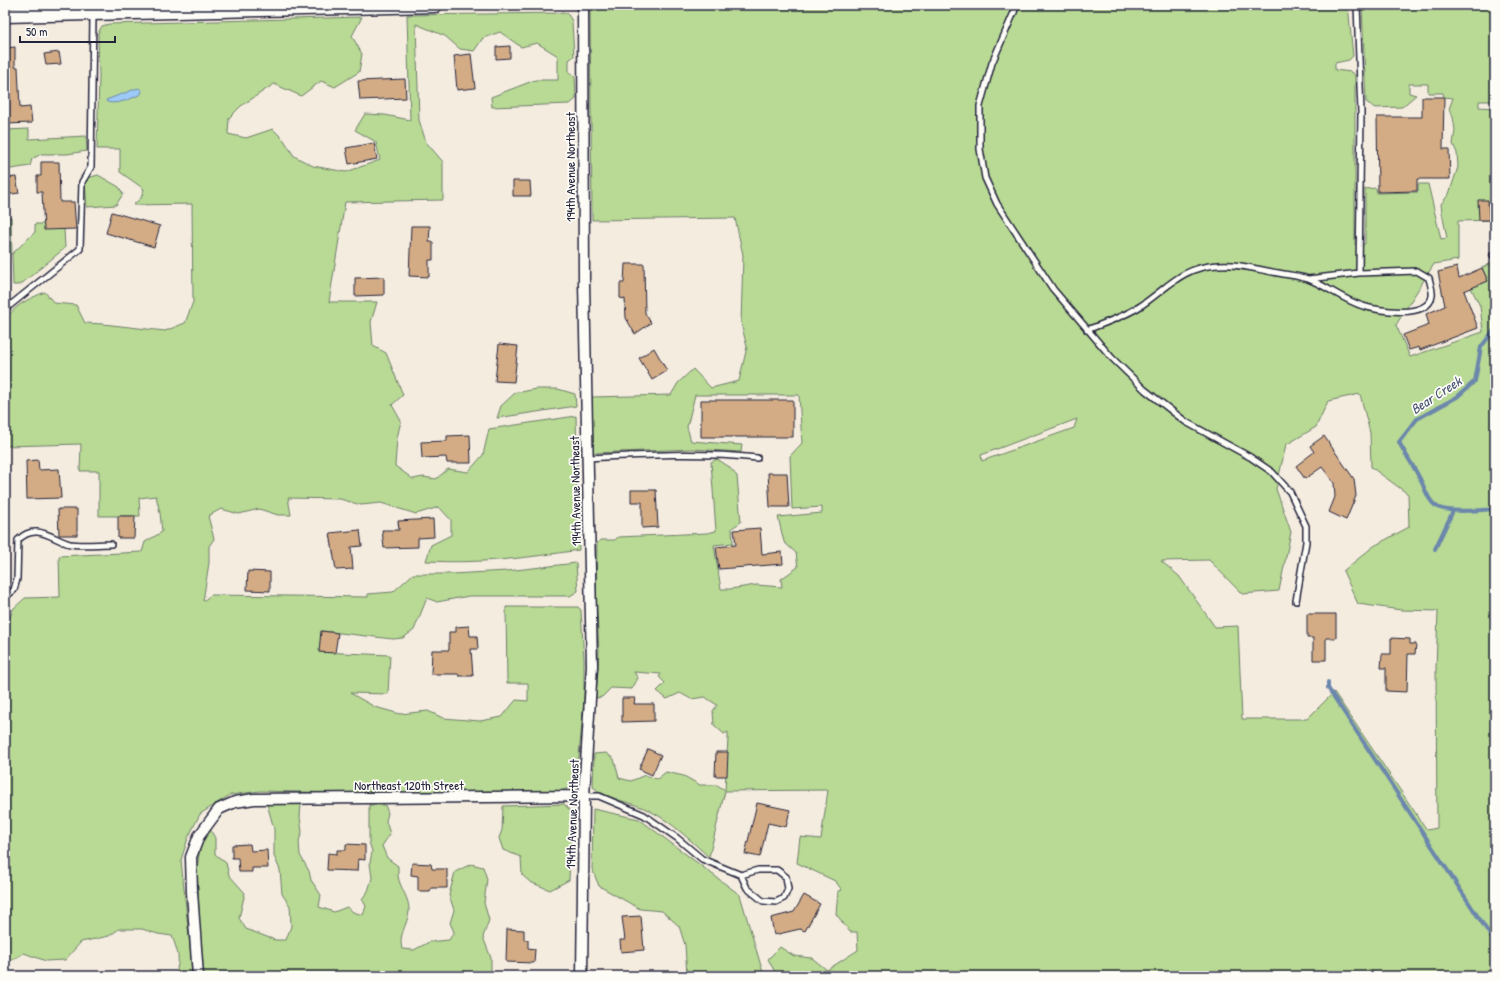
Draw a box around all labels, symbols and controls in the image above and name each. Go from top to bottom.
scale bar [20,18,115,44]
text: 50 m [26,23,47,40]
street label: 194th Avenue Northeast [561,111,579,222]
water label: Bear Creek [1407,371,1466,418]
street label: 194th Avenue Northeast [565,435,585,546]
street label: 194th Avenue Northeast [561,758,583,869]
street label: Northeast 120th Street [354,776,464,794]

